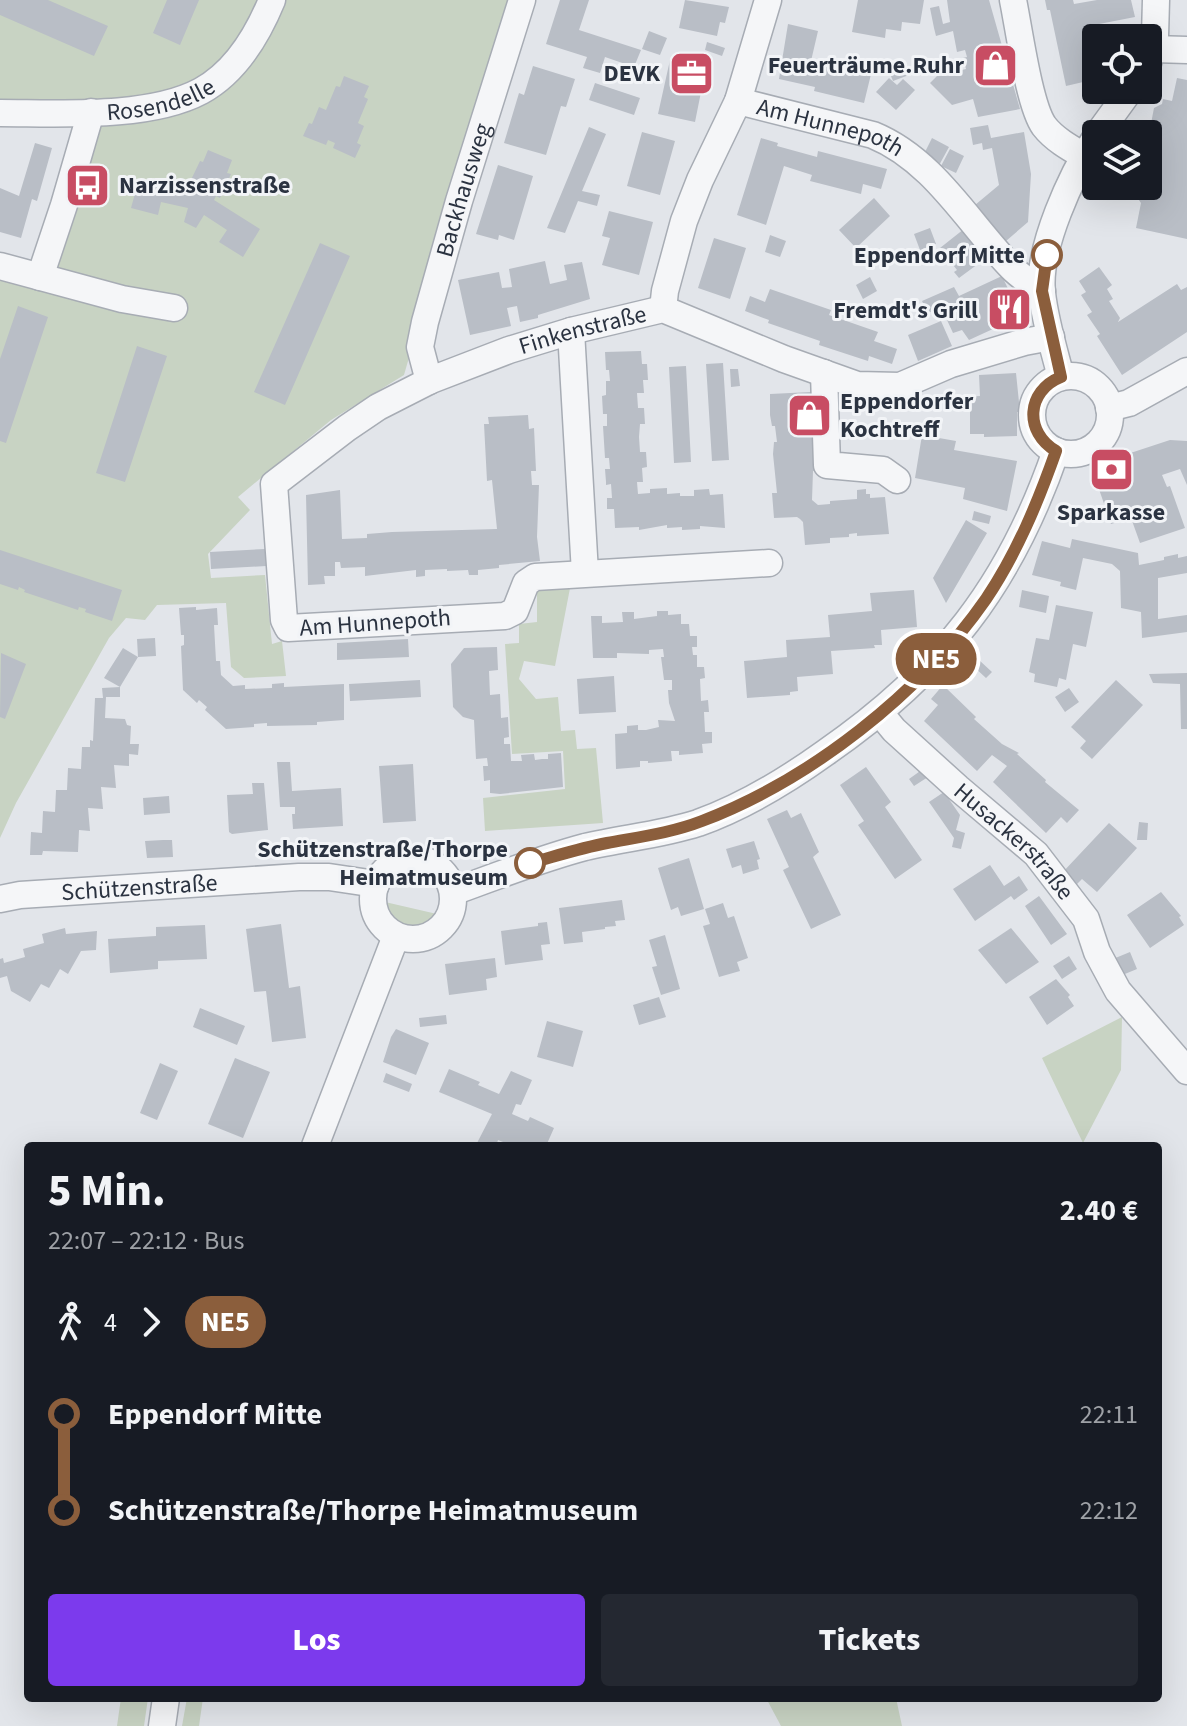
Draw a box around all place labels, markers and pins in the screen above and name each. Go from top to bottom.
shop icon: Feuerträume.Ruhr [971,41,1019,89]
place label: Feuerträume.Ruhr [768,48,964,83]
office icon: DEVK [667,49,715,97]
place label: DEVK [604,56,660,91]
bus stop icon: Narzissenstraße [64,161,112,209]
place label: Narzissenstraße [119,168,291,203]
place label: Eppendorf Mitte [854,238,1025,273]
marker: Eppendorf Mitte [1032,240,1062,270]
restaurant icon: Fremdt's Grill [985,286,1033,334]
place label: Fremdt's Grill [833,293,978,328]
place label: Eppendorfer Kochtreff [840,384,974,447]
shop icon: Eppendorfer Kochtreff [785,391,833,439]
bank icon: Sparkasse [1087,446,1135,494]
place label: Sparkasse [1057,495,1165,530]
place label: Schützenstraße/Thorpe Heimatmuseum [257,832,508,895]
marker: Schützenstraße/Thorpe Heimatmuseum [515,848,545,878]

